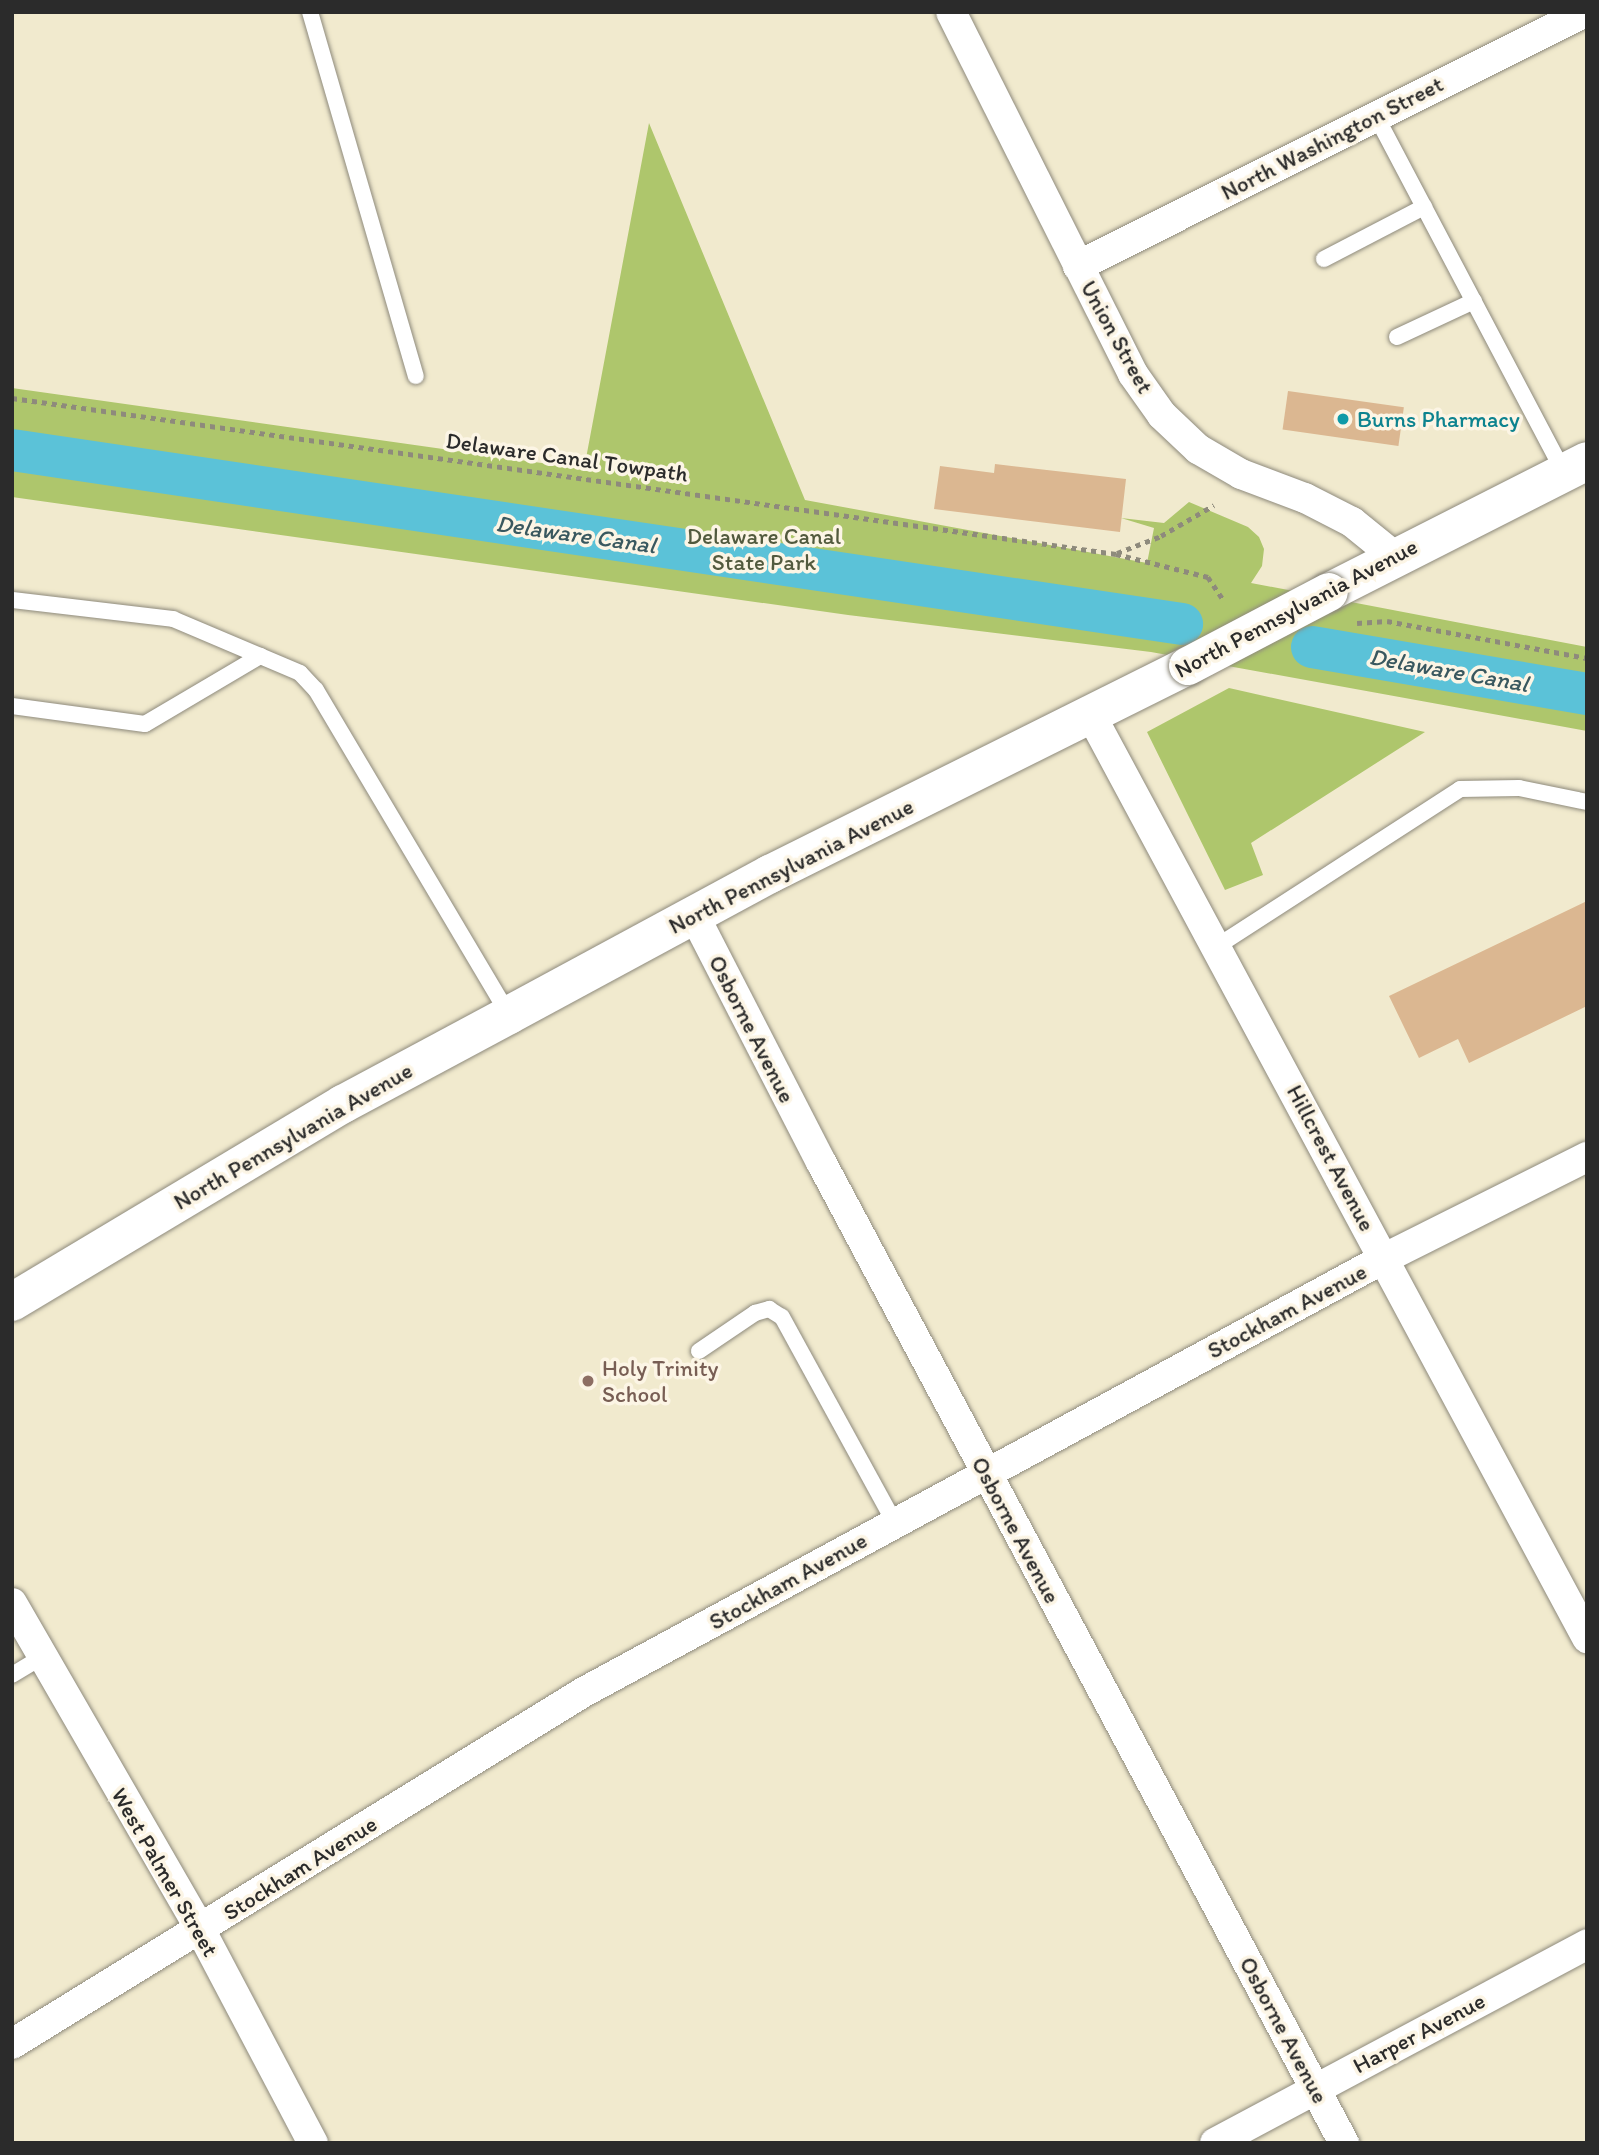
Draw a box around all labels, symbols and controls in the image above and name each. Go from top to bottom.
street label: North Washington Street [1216,70,1448,206]
street label: Union Street [1075,276,1159,398]
place label: Burns Pharmacy [1357,405,1520,433]
marker: Burns Pharmacy [1335,411,1351,427]
street label: Delaware Canal Towpath [446,427,688,487]
water label: Delaware Canal [494,509,658,559]
park label: Delaware Canal State Park [687,522,841,576]
street label: North Pennsylvania Avenue [1171,533,1421,683]
water label: Delaware Canal [1367,642,1531,698]
street label: North Pennsylvania Avenue [665,793,917,939]
street label: Osborne Avenue [703,951,801,1107]
street label: North Pennsylvania Avenue [169,1057,417,1215]
street label: Hillcrest Avenue [1281,1080,1381,1236]
street label: Stockham Avenue [1203,1258,1371,1364]
place label: Holy Trinity School [602,1354,716,1408]
marker: Holy Trinity School [580,1373,596,1389]
street label: Osborne Avenue [966,1453,1066,1607]
street label: Stockham Avenue [705,1527,871,1635]
street label: West Palmer Street [106,1783,224,1961]
street label: Stockham Avenue [218,1810,382,1926]
street label: Osborne Avenue [1234,1953,1334,2107]
street label: Harper Avenue [1348,1987,1490,2079]

